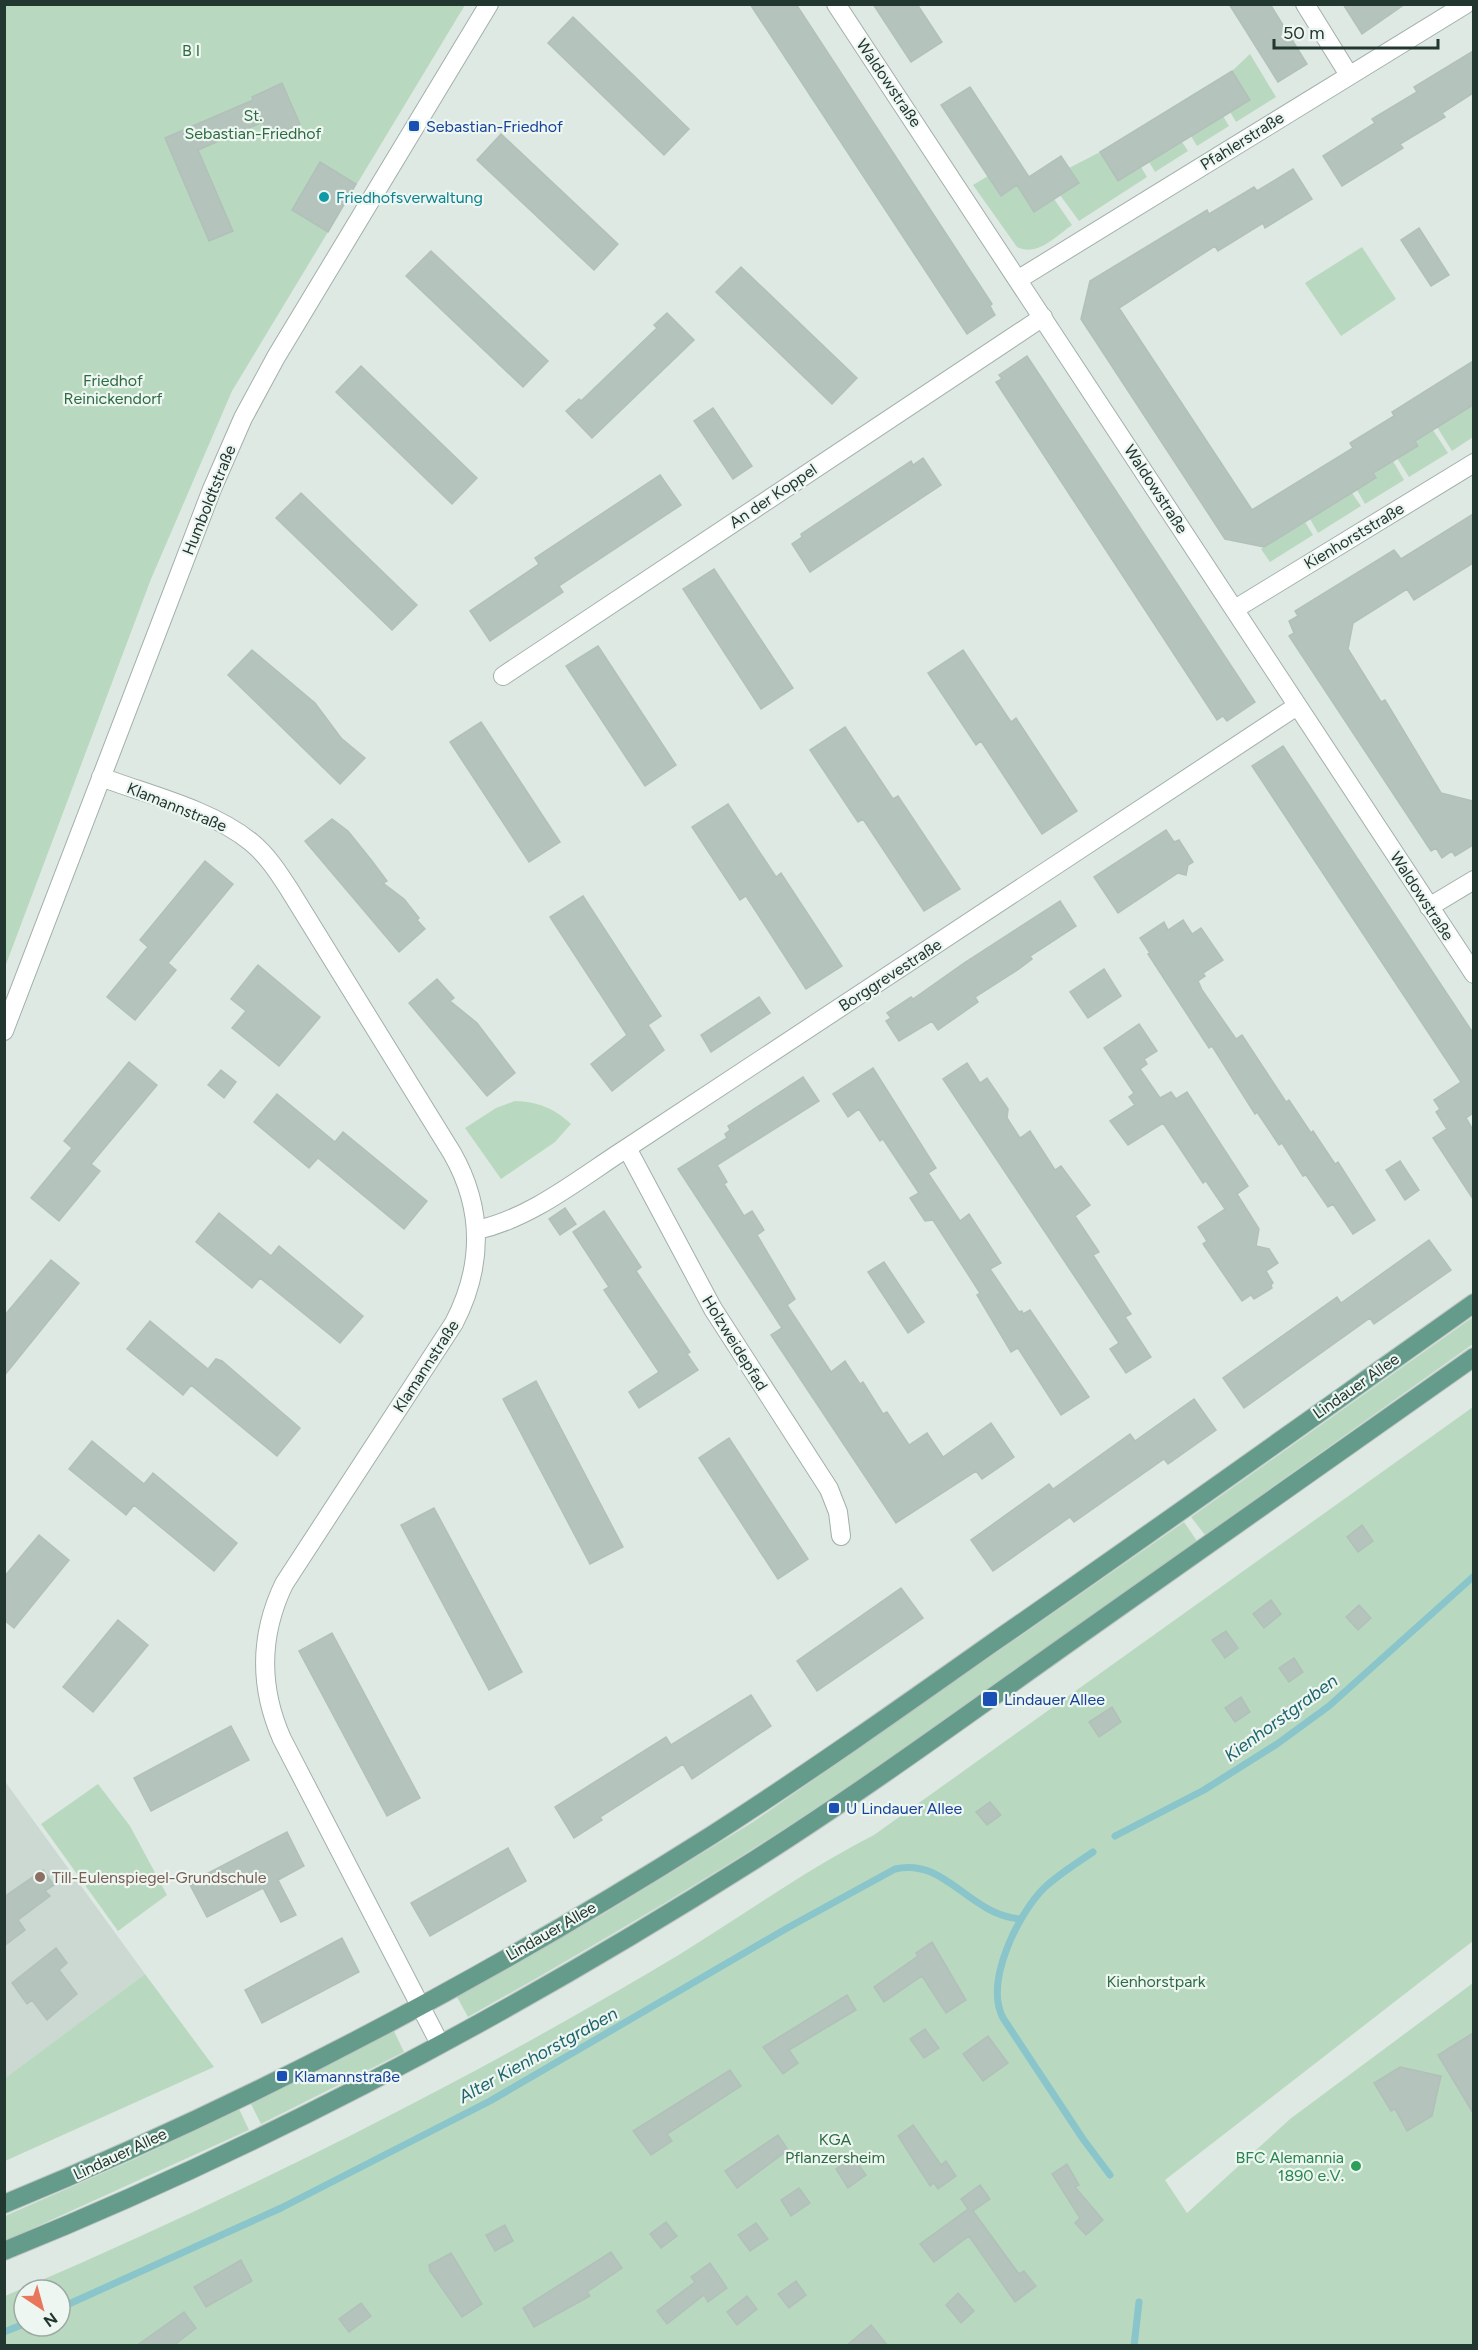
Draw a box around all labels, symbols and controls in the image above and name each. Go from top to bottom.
scale bar [1274,12,1438,50]
text: 50 m [1283,22,1325,44]
street label: Waldowstraße [853,35,926,131]
park label: B I [182,41,200,60]
park label: St. Sebastian-Friedhof [185,106,322,143]
street label: Pfahlerstraße [1197,108,1287,174]
place label: Sebastian-Friedhof [426,117,563,136]
marker: Sebastian-Friedhof [407,119,421,133]
place label: Friedhofsverwaltung [336,188,483,207]
marker: Friedhofsverwaltung [317,190,331,204]
park label: Friedhof Reinickendorf [64,371,163,408]
street label: Waldowstraße [1120,441,1192,537]
street label: Humboldtstraße [178,442,240,558]
street label: An der Koppel [726,460,820,532]
street label: Kienhorststraße [1301,499,1408,573]
street label: Klamannstraße [124,778,230,836]
street label: Waldowstraße [1386,848,1458,944]
street label: Borggrevestraße [835,935,945,1015]
street label: Holzweidepfad [698,1292,772,1394]
street label: Klamannstraße [389,1316,463,1416]
street label: Lindauer Allee [1309,1349,1403,1423]
water label: Kienhorstgraben [1220,1669,1342,1767]
marker: Lindauer Allee [981,1690,999,1708]
place label: Lindauer Allee [1004,1690,1105,1709]
place label: U Lindauer Allee [846,1799,962,1818]
marker: U Lindauer Allee [827,1801,841,1815]
place label: Till-Eulenspiegel-Grundschule [52,1868,267,1887]
marker: Till-Eulenspiegel-Grundschule [33,1870,47,1884]
street label: Lindauer Allee [503,1897,600,1964]
park label: Kienhorstpark [1106,1972,1206,1991]
water label: Alter Kienhorstgraben [454,2002,621,2108]
place label: Klamannstraße [294,2067,400,2086]
marker: Klamannstraße [275,2069,289,2083]
street label: Lindauer Allee [70,2124,170,2184]
park label: KGA Pflanzersheim [785,2130,885,2167]
place label: BFC Alemannia 1890 e.V. [1235,2148,1344,2185]
marker: BFC Alemannia 1890 e.V. [1349,2159,1363,2173]
north arrow [12,2278,72,2338]
text: N [40,2308,61,2331]

